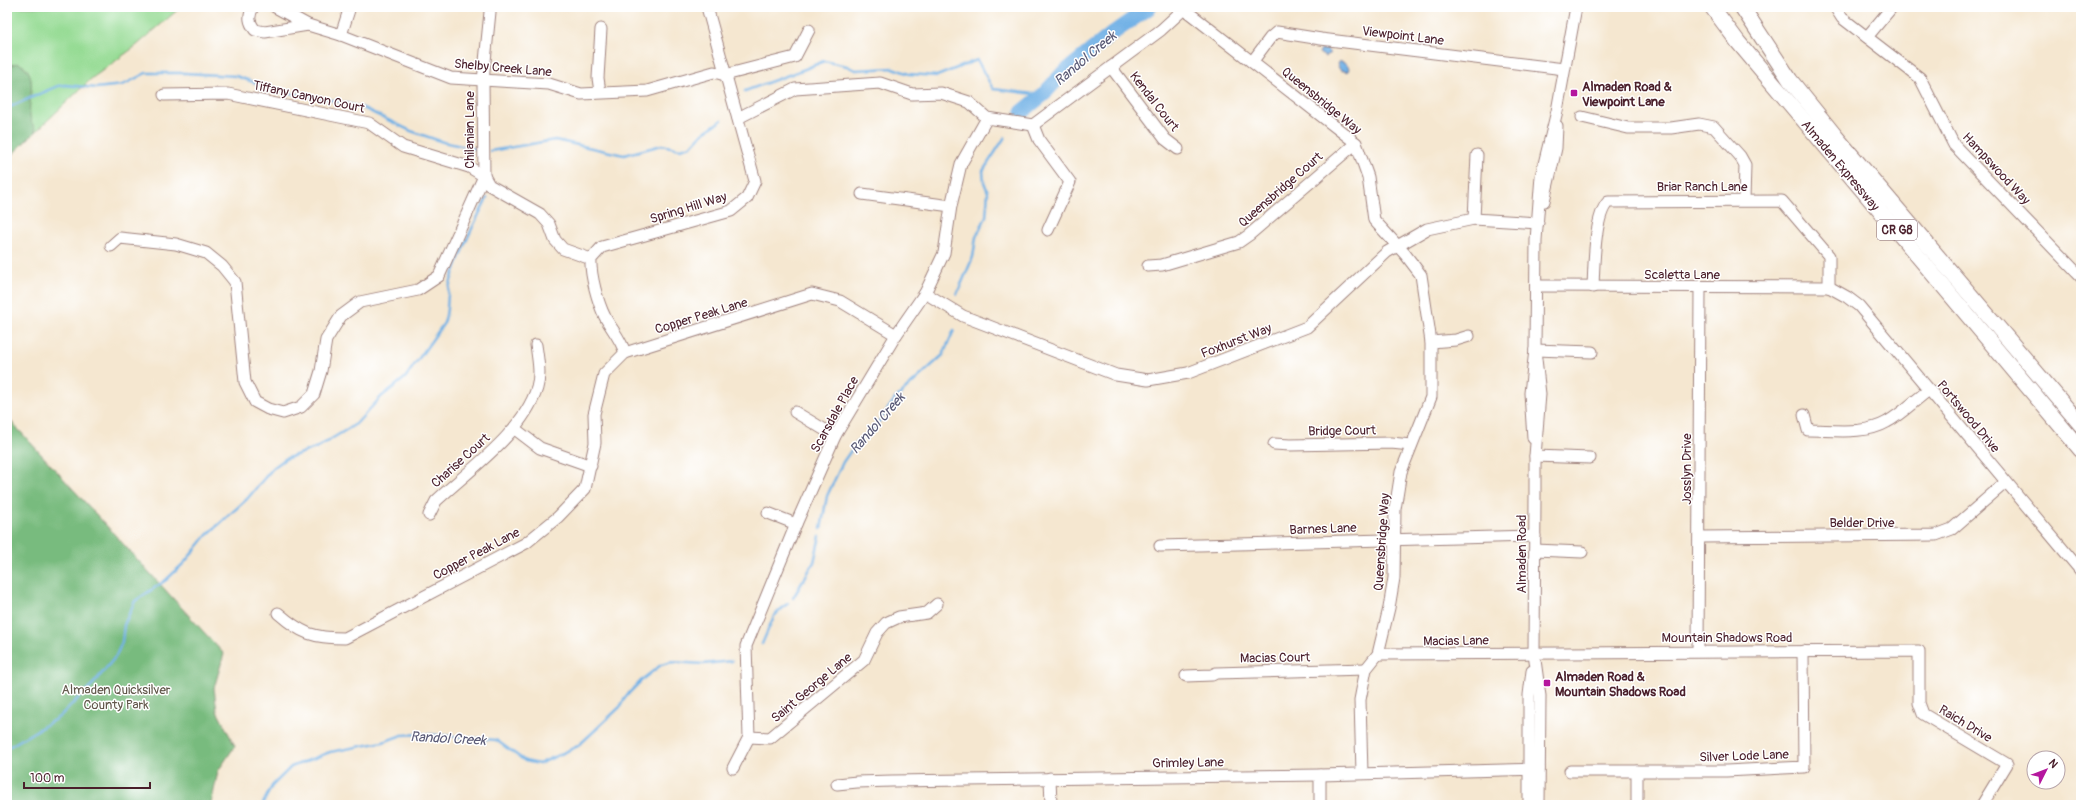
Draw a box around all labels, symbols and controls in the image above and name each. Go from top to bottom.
street label: Viewpoint Lane [1361,23,1445,49]
water label: Randol Creek [1051,27,1121,89]
street label: Shelby Creek Lane [453,56,553,80]
street label: Queensbridge Way [1278,64,1365,138]
street label: Kendal Court [1126,69,1183,135]
street label: Tiffany Canyon Court [251,77,367,117]
place label: Almaden Road & Viewpoint Lane [1582,79,1672,110]
marker: Almaden Road & Viewpoint Lane [1569,88,1579,98]
street label: Chilanian Lane [462,91,478,169]
street label: Almaden Expressway [1798,117,1883,215]
street label: Hampswood Way [1959,129,2034,208]
street label: Queensbridge Court [1235,148,1327,231]
street label: Briar Ranch Lane [1657,179,1748,195]
street label: Spring Hill Way [648,189,729,227]
road number: CR G8 [1877,220,1917,240]
street label: Scaletta Lane [1644,267,1720,283]
street label: Copper Peak Lane [653,294,750,338]
street label: Foxhurst Way [1199,320,1274,362]
street label: Scarsdale Place [807,373,863,455]
street label: Portswood Drive [1933,377,2004,457]
water label: Randol Creek [846,388,909,457]
street label: Bridge Court [1308,422,1377,440]
street label: Charise Court [428,430,494,491]
street label: Josslyn Drive [1679,433,1695,505]
street label: Queensbridge Way [1371,492,1393,592]
street label: Almaden Road [1514,515,1530,593]
street label: Belder Drive [1830,515,1895,531]
street label: Barnes Lane [1289,520,1357,538]
street label: Copper Peak Lane [430,524,523,583]
street label: Mountain Shadows Road [1662,630,1792,646]
street label: Macias Lane [1423,632,1490,650]
street label: Saint George Lane [768,649,856,726]
street label: Macias Court [1240,649,1311,667]
place label: Almaden Road & Mountain Shadows Road [1555,669,1686,700]
marker: Almaden Road & Mountain Shadows Road [1542,678,1552,688]
park label: Almaden Quicksilver County Park [62,682,171,713]
street label: Raich Drive [1936,702,1995,746]
water label: Randol Creek [410,728,487,749]
street label: Silver Lode Lane [1699,746,1790,766]
north arrow [2026,750,2066,790]
street label: Grimley Lane [1152,754,1224,772]
text: N [2046,757,2061,771]
scale bar [24,764,150,790]
text: 100 m [30,771,65,786]

